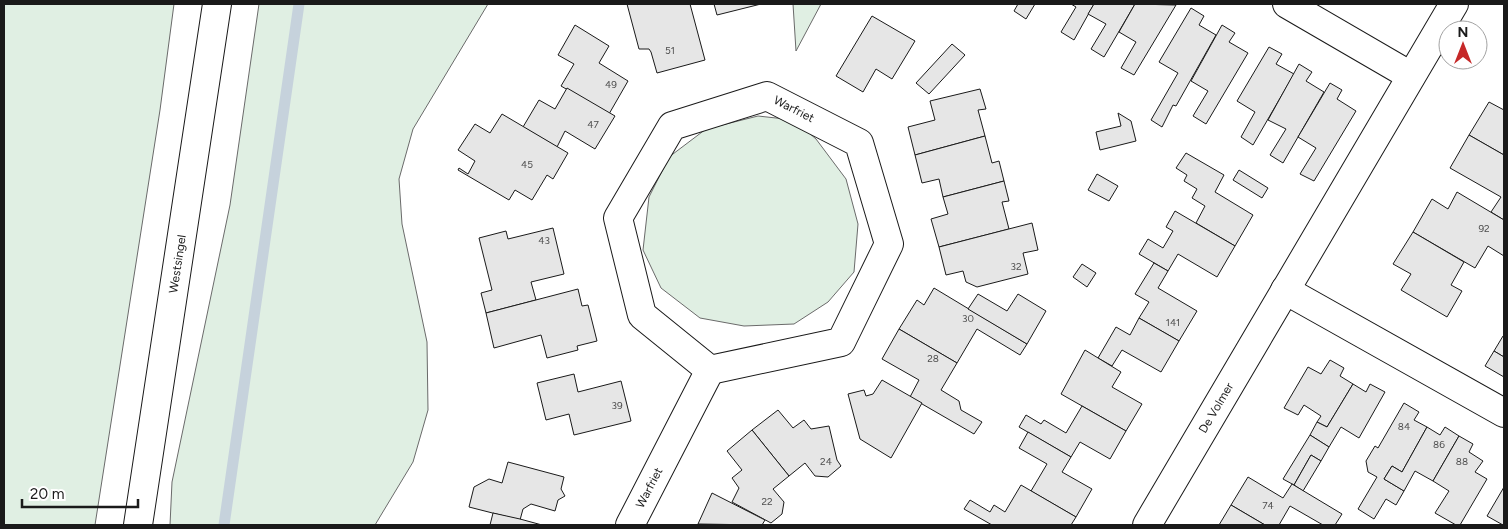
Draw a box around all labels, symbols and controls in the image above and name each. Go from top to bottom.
north arrow [1438,20,1488,70]
text: N [1458,24,1468,41]
house number: 51 [665,44,675,57]
house number: 49 [605,78,617,91]
street label: Warfriet [771,93,817,125]
house number: 47 [587,118,599,131]
house number: 45 [521,158,533,171]
house number: 92 [1478,222,1490,235]
street label: Westsingel [166,234,189,294]
house number: 43 [538,234,550,247]
house number: 32 [1010,260,1022,273]
house number: 30 [962,312,974,325]
house number: 141 [1166,316,1180,329]
house number: 28 [927,352,939,365]
street label: De Volmer [1196,380,1236,436]
house number: 39 [611,399,623,412]
house number: 84 [1398,420,1410,433]
house number: 86 [1433,438,1445,451]
house number: 24 [820,455,832,468]
house number: 88 [1456,455,1468,468]
street label: Warfriet [633,465,666,510]
scale bar [22,476,139,508]
text: 20 m [30,485,64,503]
house number: 22 [761,495,773,508]
house number: 74 [1262,499,1274,512]

